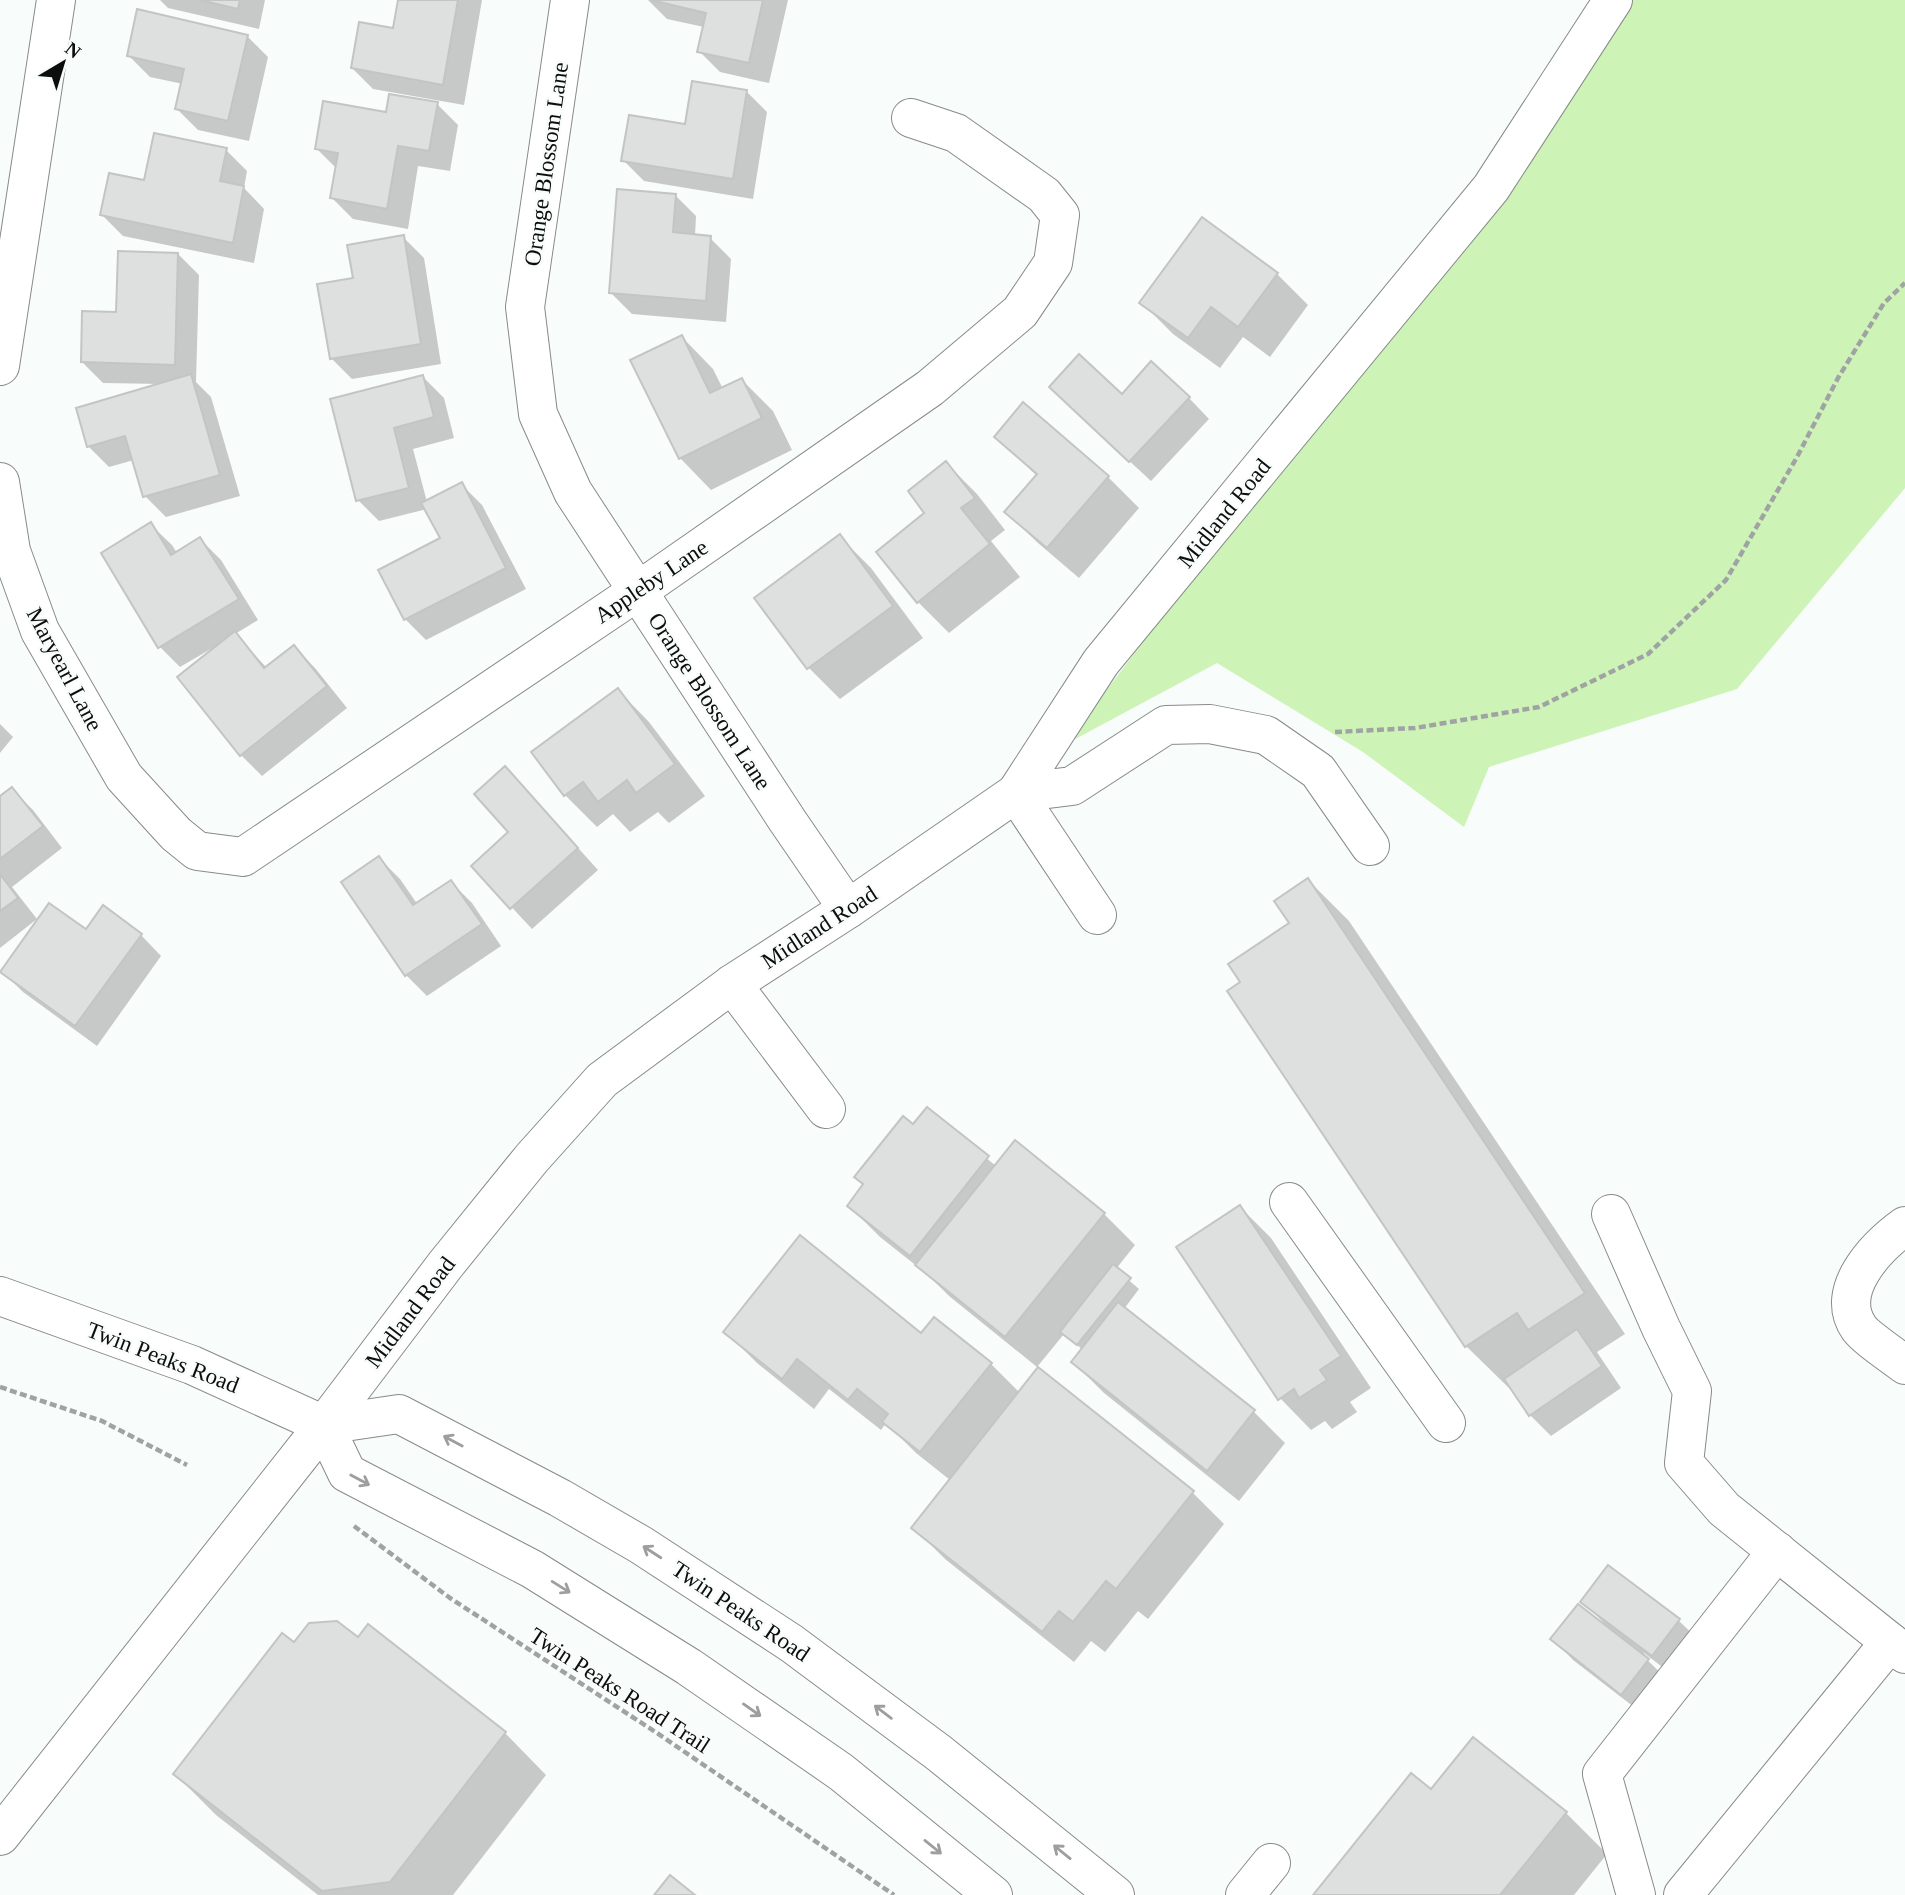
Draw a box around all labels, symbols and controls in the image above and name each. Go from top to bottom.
north arrow [28,28,98,98]
text: N [61,37,85,63]
street label: Orange Blossom Lane [520,60,573,268]
street label: Midland Road [1173,454,1276,573]
street label: Appleby Lane [590,534,713,628]
street label: Maryearl Lane [22,603,108,735]
street label: Orange Blossom Lane [643,608,776,794]
street label: Midland Road [757,881,882,974]
street label: Midland Road [361,1252,460,1373]
street label: Twin Peaks Road [83,1317,243,1398]
one-way arrow [444,1434,464,1448]
one-way arrow [349,1474,370,1487]
one-way arrow [643,1545,662,1559]
street label: Twin Peaks Road [667,1556,815,1667]
one-way arrow [550,1580,570,1594]
street label: Twin Peaks Road Trail [525,1623,715,1758]
one-way arrow [742,1703,761,1717]
one-way arrow [874,1704,893,1719]
one-way arrow [924,1839,942,1855]
one-way arrow [1053,1845,1072,1860]

